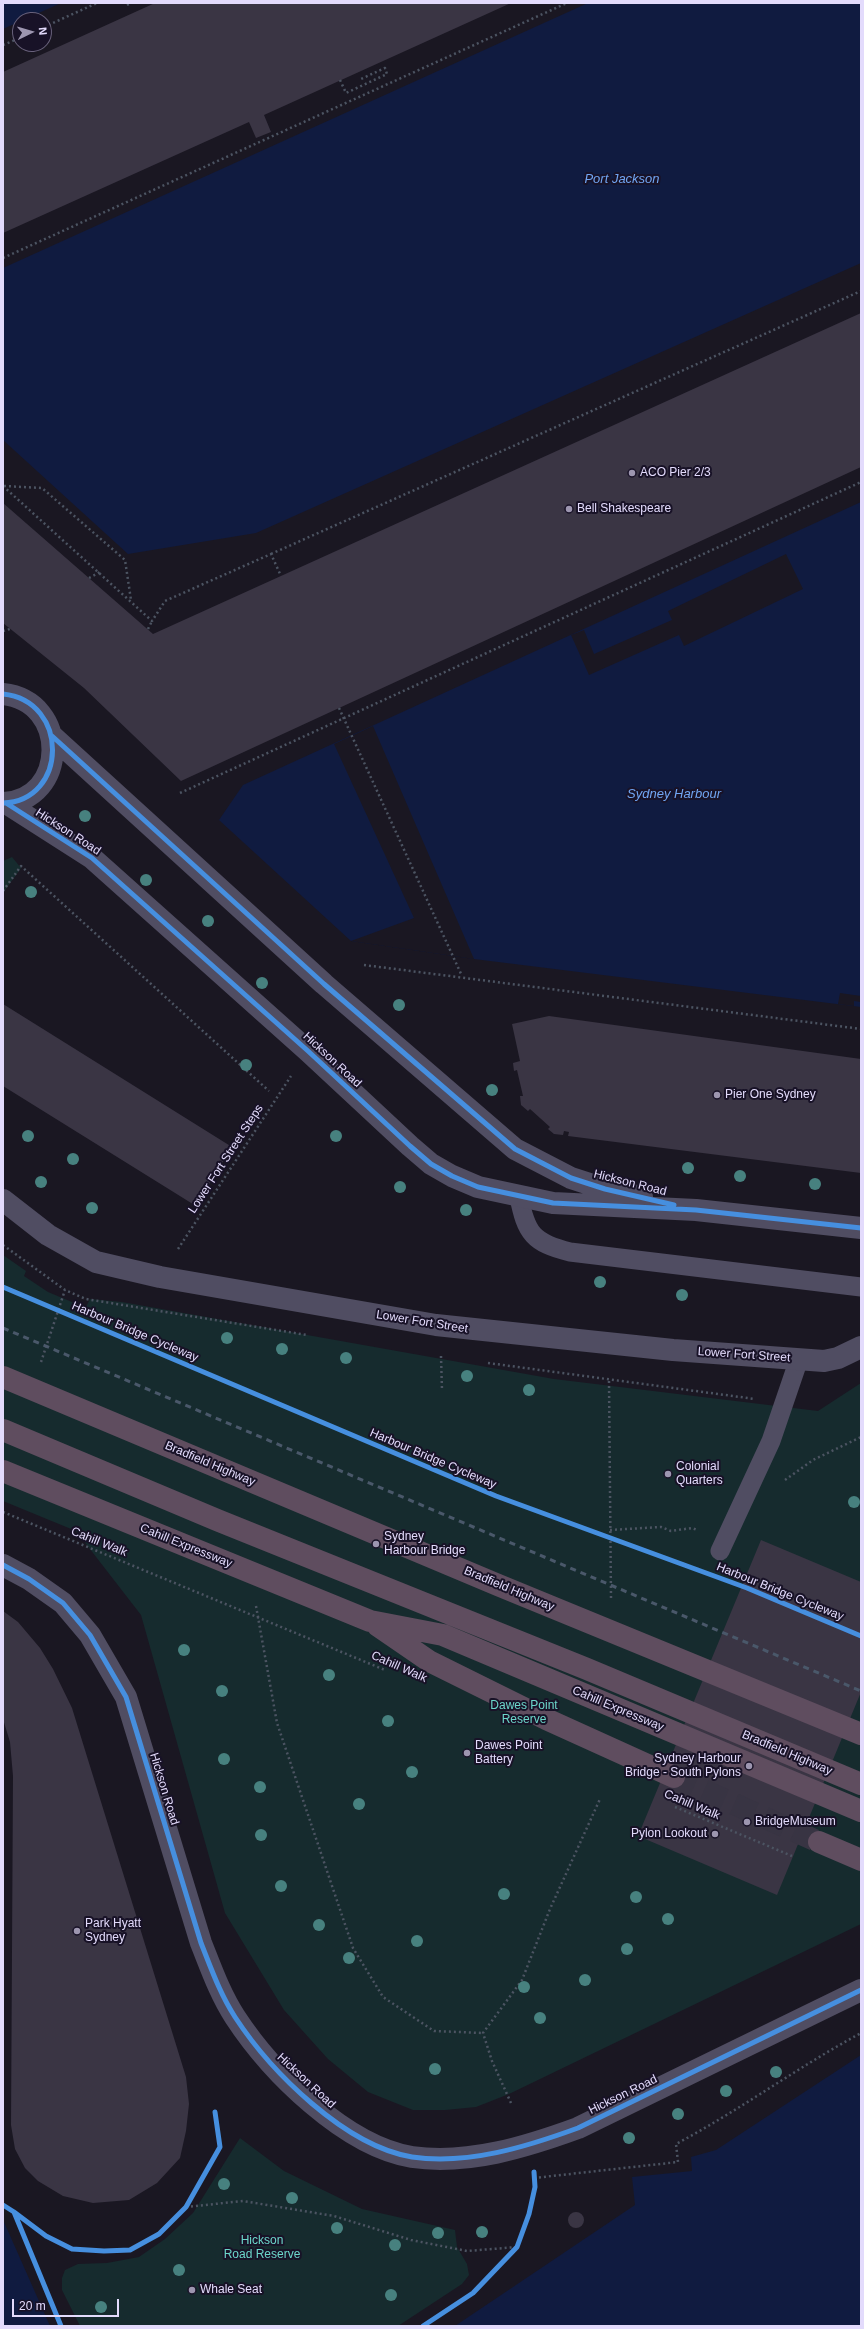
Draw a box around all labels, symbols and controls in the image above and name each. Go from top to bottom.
north arrow [12,12,52,52]
text: N [37,27,49,36]
water label: Port Jackson [584,171,660,187]
place label: ACO Pier 2/3 [640,466,711,480]
marker: ACO Pier 2/3 [627,468,637,478]
place label: Bell Shakespeare [577,502,671,516]
marker: Bell Shakespeare [564,504,574,514]
water label: Sydney Harbour [627,786,721,802]
street label: Hickson Road [33,806,103,858]
street label: Hickson Road [300,1029,364,1091]
place label: Pier One Sydney [725,1088,816,1102]
marker: Pier One Sydney [712,1090,722,1100]
street label: Lower Fort Street Steps [185,1102,267,1216]
street label: Hickson Road [592,1167,668,1199]
street label: Harbour Bridge Cycleway [70,1299,200,1365]
street label: Lower Fort Street [375,1308,469,1336]
street label: Lower Fort Street [697,1345,791,1365]
street label: Harbour Bridge Cycleway [368,1426,498,1492]
street label: Bradfield Highway [163,1438,257,1490]
place label: Colonial Quarters [676,1460,723,1488]
marker: Colonial Quarters [663,1469,673,1479]
street label: Cahill Expressway [138,1521,234,1571]
street label: Cahill Walk [69,1524,129,1560]
place label: Sydney Harbour Bridge [384,1530,465,1558]
marker: Sydney Harbour Bridge [371,1539,381,1549]
street label: Harbour Bridge Cycleway [714,1560,846,1624]
street label: Bradfield Highway [462,1563,556,1615]
street label: Cahill Walk [369,1648,429,1686]
street label: Cahill Expressway [570,1683,666,1735]
park label: Dawes Point Reserve [490,1699,558,1727]
street label: Bradfield Highway [740,1727,834,1779]
place label: Dawes Point Battery [475,1739,542,1767]
marker: Dawes Point Battery [462,1748,472,1758]
street label: Hickson Road [146,1751,182,1827]
place label: Sydney Harbour Bridge - South Pylons [625,1752,741,1780]
marker: Sydney Harbour Bridge - South Pylons [744,1761,754,1771]
street label: Cahill Walk [662,1787,722,1823]
place label: BridgeMuseum [755,1815,836,1829]
marker: BridgeMuseum [742,1817,752,1827]
place label: Pylon Lookout [631,1827,707,1841]
marker: Pylon Lookout [710,1829,720,1839]
place label: Park Hyatt Sydney [85,1917,141,1945]
marker: Park Hyatt Sydney [72,1926,82,1936]
street label: Hickson Road [274,2050,338,2112]
street label: Hickson Road [586,2072,660,2118]
park label: Hickson Road Reserve [224,2234,300,2262]
place label: Whale Seat [200,2283,262,2297]
marker: Whale Seat [187,2285,197,2295]
scale bar [14,2291,121,2317]
text: 20 m [19,2299,46,2313]

